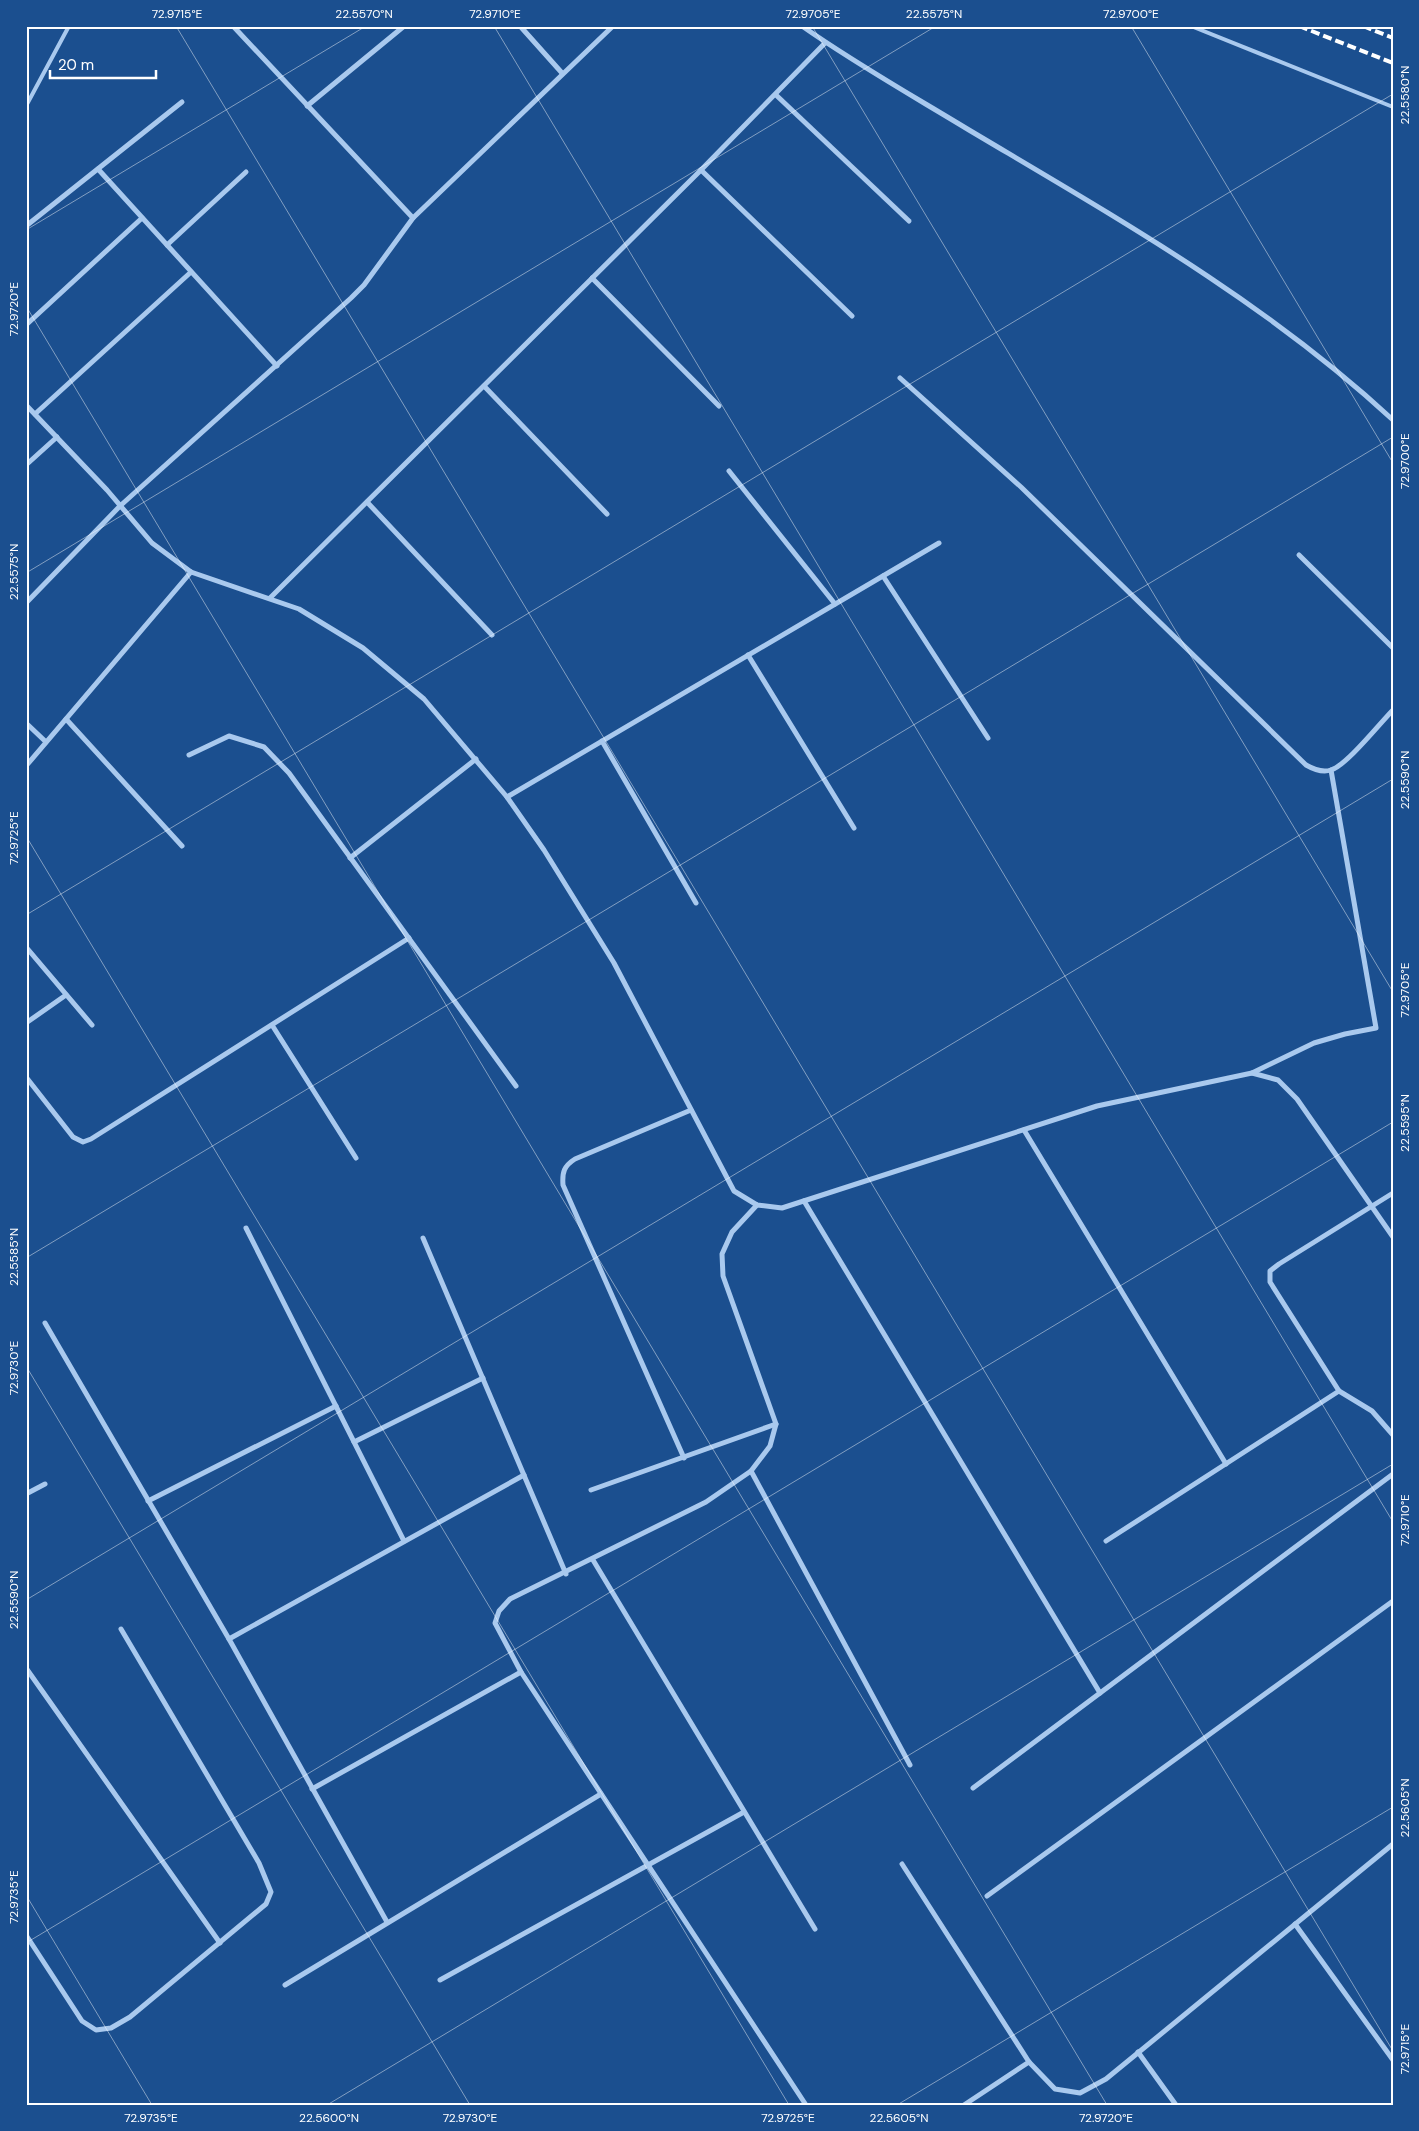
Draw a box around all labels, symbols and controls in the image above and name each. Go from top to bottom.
text: 72.9715°E [152,6,203,22]
text: 22.5570°N [335,6,393,22]
text: 72.9710°E [469,6,521,22]
text: 72.9705°E [786,6,841,22]
text: 22.5575°N [906,6,962,22]
text: 72.9700°E [1103,6,1159,22]
scale bar [50,48,156,80]
text: 20 m [58,55,94,75]
text: 22.5580°N [1397,66,1413,124]
text: 72.9720°E [6,282,22,336]
text: 72.9700°E [1397,433,1413,489]
text: 22.5575°N [6,544,22,600]
text: 22.5590°N [1397,751,1413,809]
text: 72.9725°E [6,811,22,865]
text: 72.9705°E [1397,962,1413,1017]
text: 22.5595°N [1397,1094,1413,1152]
text: 22.5585°N [6,1228,22,1286]
text: 72.9730°E [6,1341,22,1395]
text: 72.9710°E [1397,1494,1413,1546]
text: 22.5590°N [6,1571,22,1629]
text: 22.5605°N [1397,1779,1413,1838]
text: 72.9735°E [6,1870,22,1924]
text: 72.9715°E [1397,2023,1413,2074]
text: 72.9735°E [124,2110,178,2126]
text: 22.5600°N [299,2110,359,2126]
text: 72.9730°E [443,2110,497,2126]
text: 72.9725°E [761,2110,815,2126]
text: 22.5605°N [870,2110,929,2126]
text: 72.9720°E [1079,2110,1133,2126]

